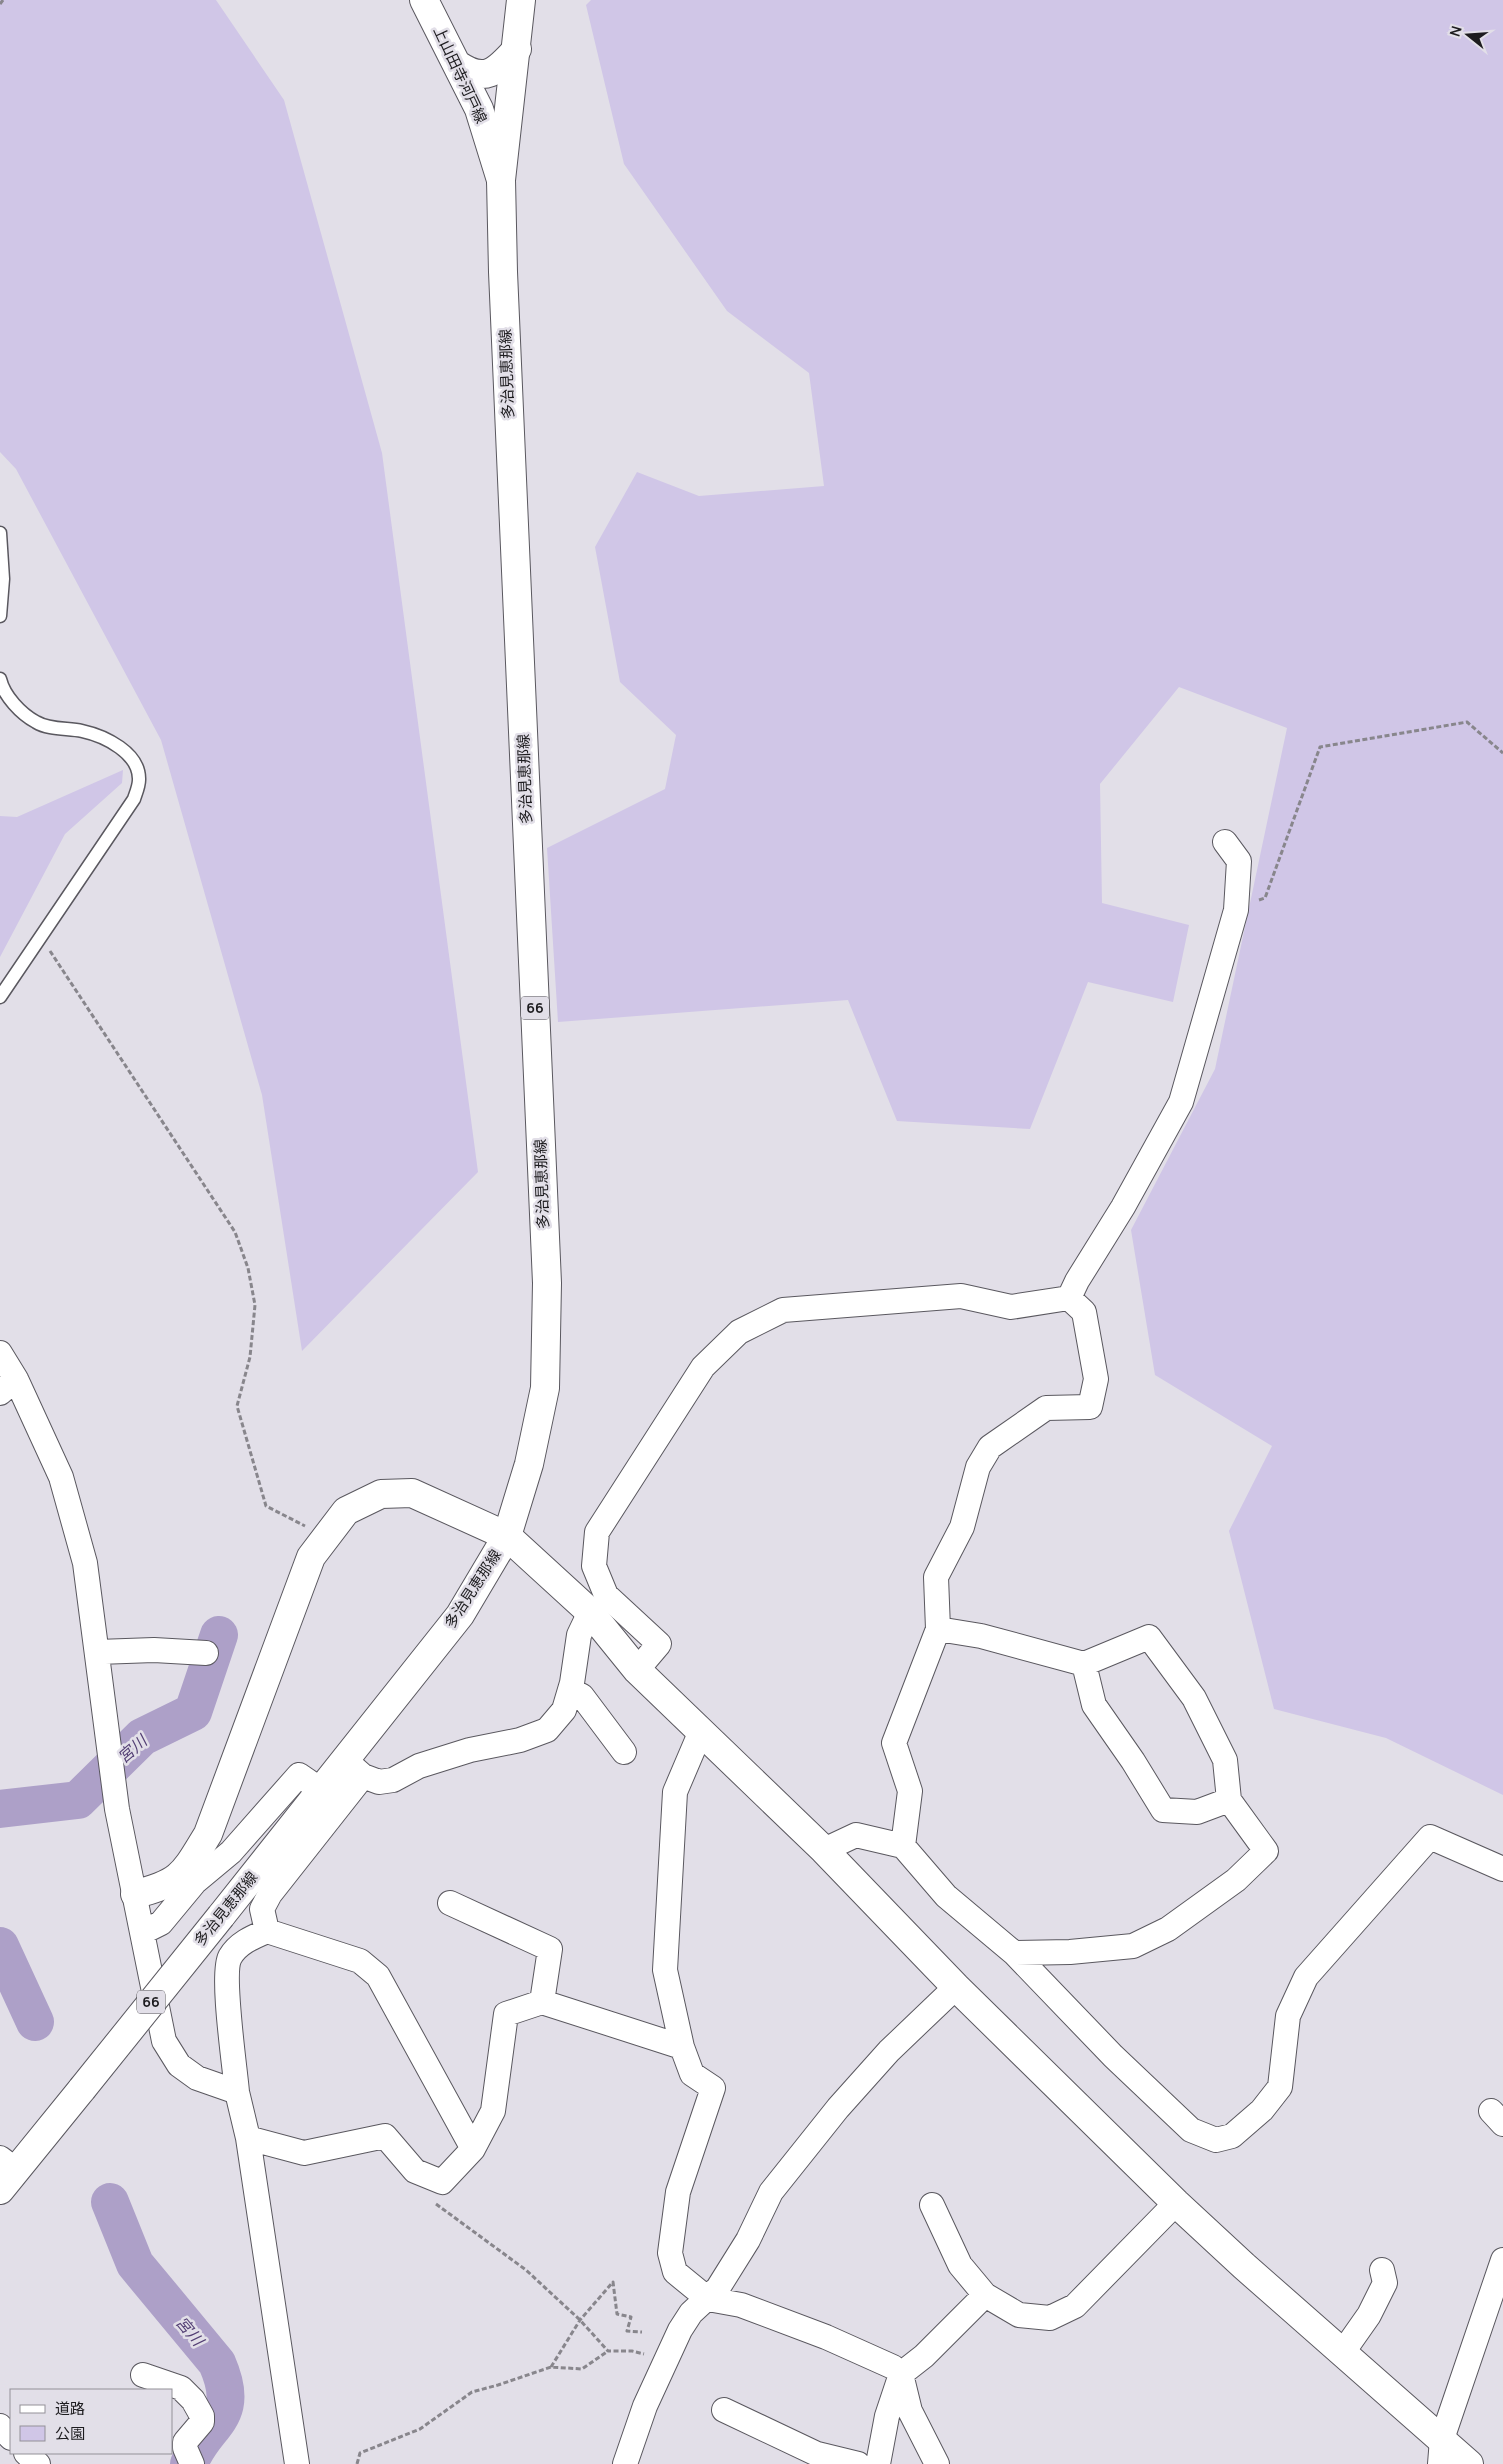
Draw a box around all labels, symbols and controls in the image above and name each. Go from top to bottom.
north arrow [1443,10,1493,60]
street label: 上山田寺河戸線 [429,23,492,127]
text: N [1445,23,1466,39]
street label: 多治見恵那線 [494,329,519,419]
street label: 多治見恵那線 [512,734,537,824]
road number: 66 [521,996,549,1020]
street label: 多治見恵那線 [529,1139,554,1229]
street label: 多治見恵那線 [439,1545,506,1632]
water label: 宮川 [113,1729,153,1768]
street label: 多治見恵那線 [189,1867,262,1950]
road number: 66 [137,1990,165,2014]
water label: 宮川 [171,2312,210,2352]
legend [10,2389,172,2454]
text: 道路 [55,2398,85,2419]
text: 公園 [55,2423,85,2444]

